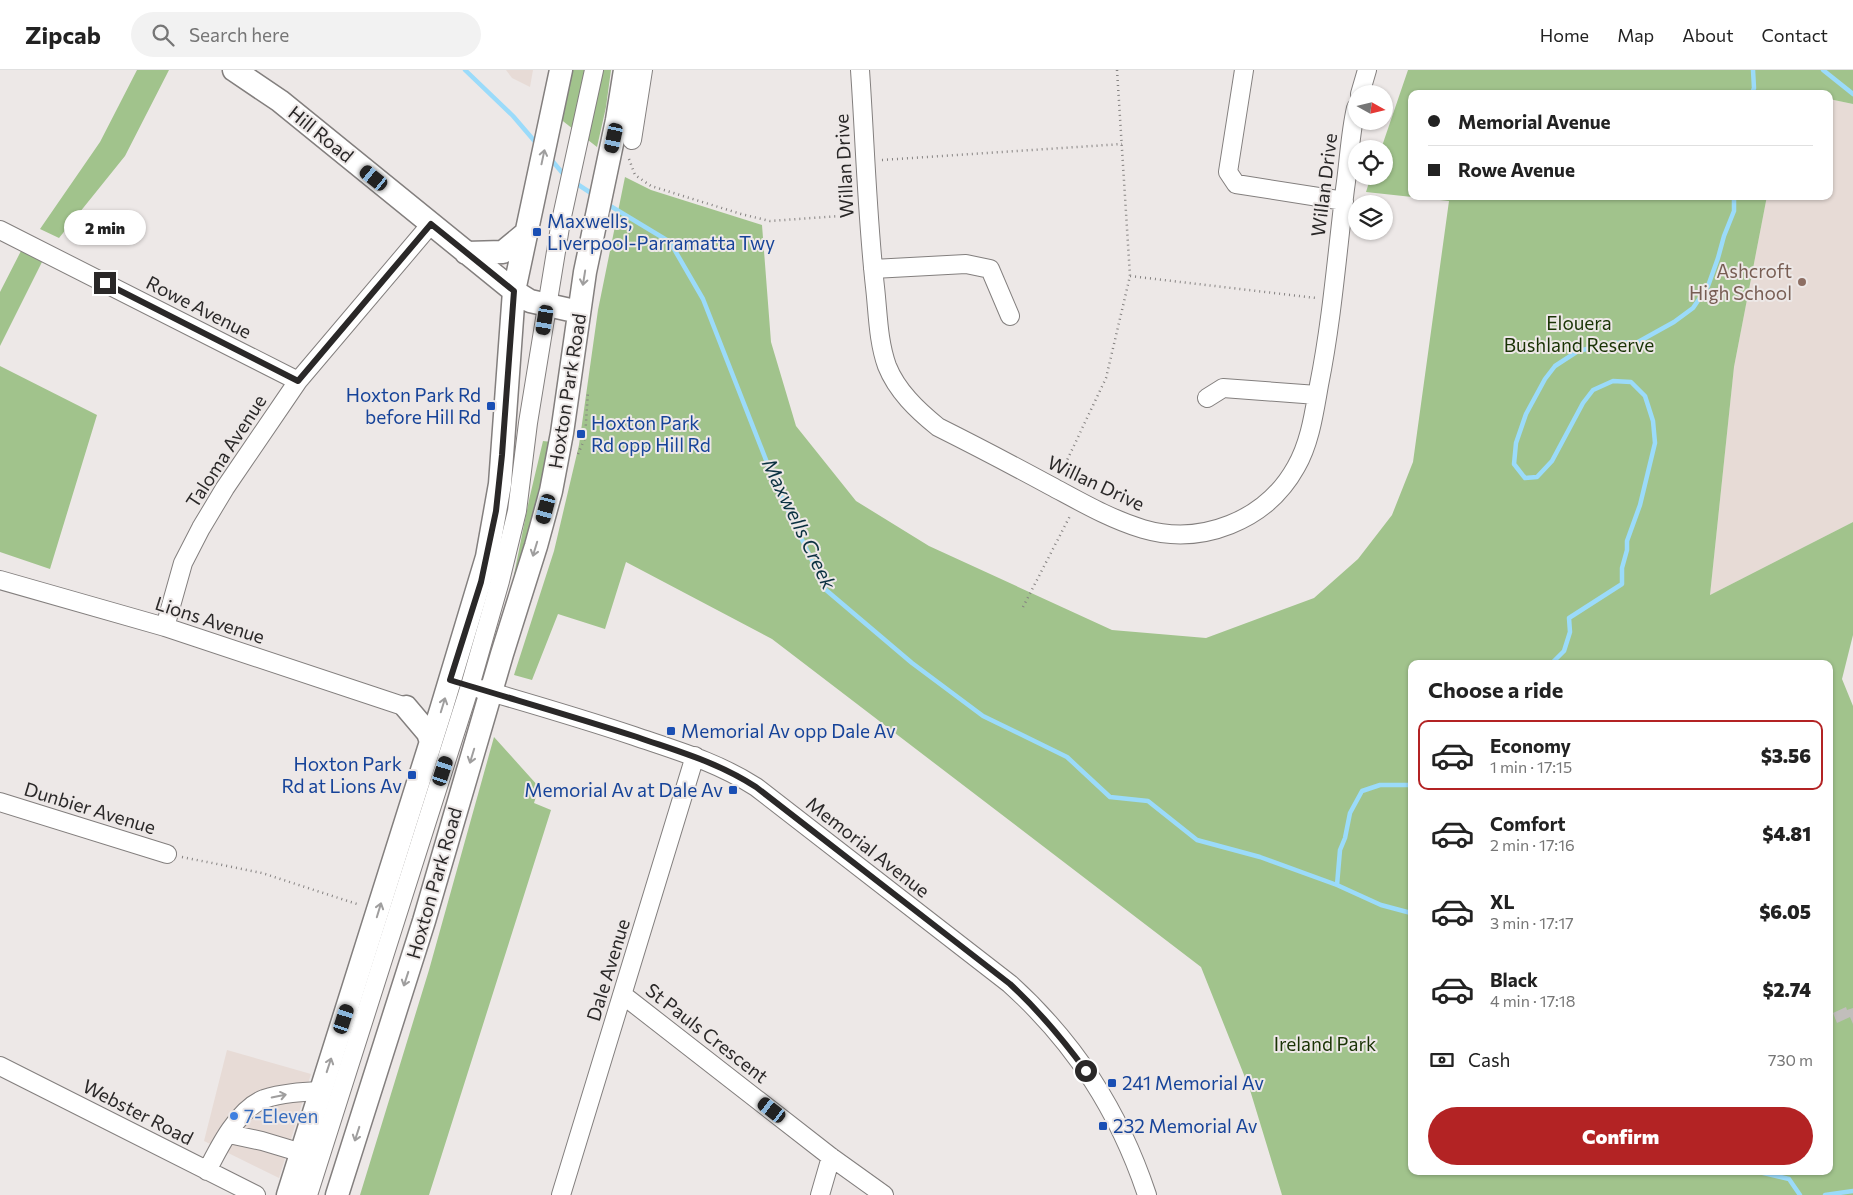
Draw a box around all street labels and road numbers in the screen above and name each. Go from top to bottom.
street label: Hill Road [284,101,358,167]
street label: Willan Drive [829,113,858,219]
street label: Willan Drive [1306,132,1341,238]
street label: Rowe Avenue [143,270,256,343]
street label: Hoxton Park Road [543,312,590,470]
street label: Taloma Avenue [180,390,271,512]
street label: Willan Drive [1044,450,1148,515]
street label: Lions Avenue [153,591,268,648]
street label: Dunbier Avenue [22,777,159,838]
street label: Memorial Avenue [802,791,935,902]
street label: Hoxton Park Road [401,804,466,961]
street label: Dale Avenue [581,916,634,1024]
street label: St Pauls Crescent [642,978,773,1088]
street label: Webster Road [79,1074,197,1149]

